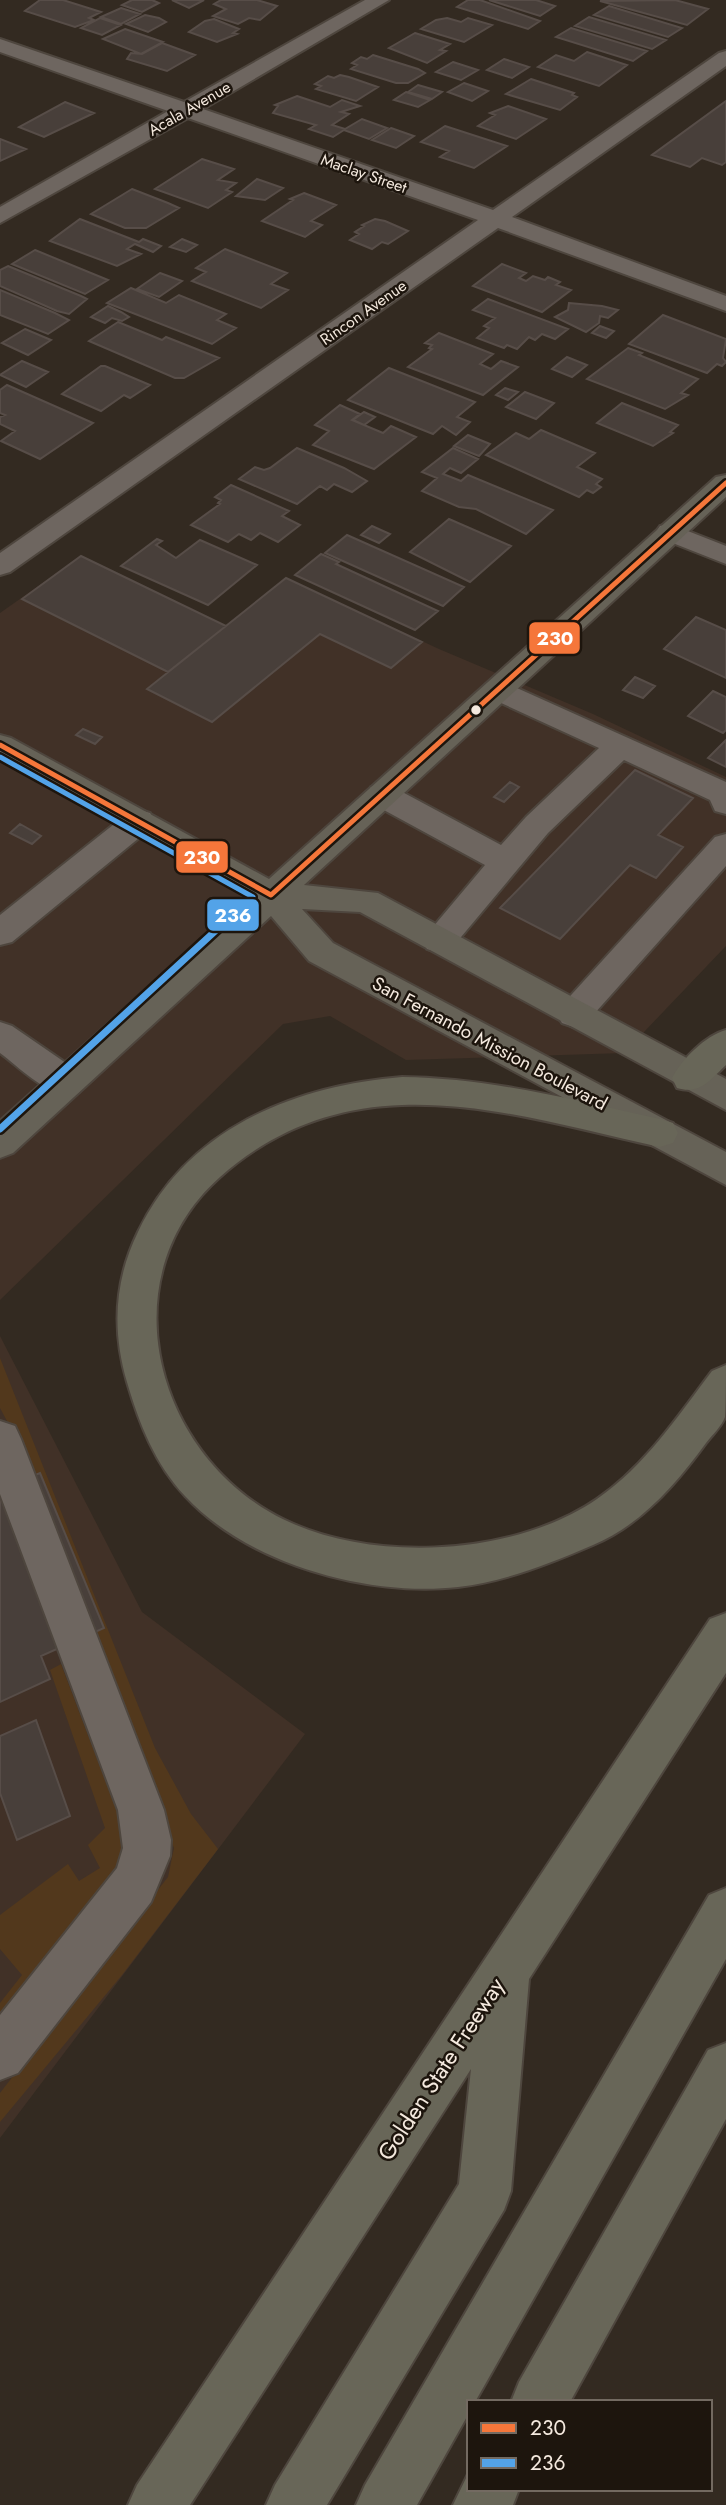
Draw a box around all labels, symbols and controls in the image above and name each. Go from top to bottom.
street label: Acala Avenue [144,75,235,141]
street label: Maclay Street [318,148,410,199]
street label: Rincon Avenue [315,274,411,351]
line badge: 230 [528,621,581,655]
text: 230 [537,625,573,652]
unlabelled marker [469,703,483,717]
line badge: 230 [175,840,229,874]
text: 230 [184,844,220,871]
line badge: 236 [206,898,260,932]
text: 236 [215,902,251,929]
street label: San Fernando Mission Boulevard [367,970,612,1117]
street label: Golden State Freeway [369,1970,513,2167]
legend [467,2400,712,2491]
text: 230 [530,2413,566,2443]
text: 236 [530,2448,566,2478]

